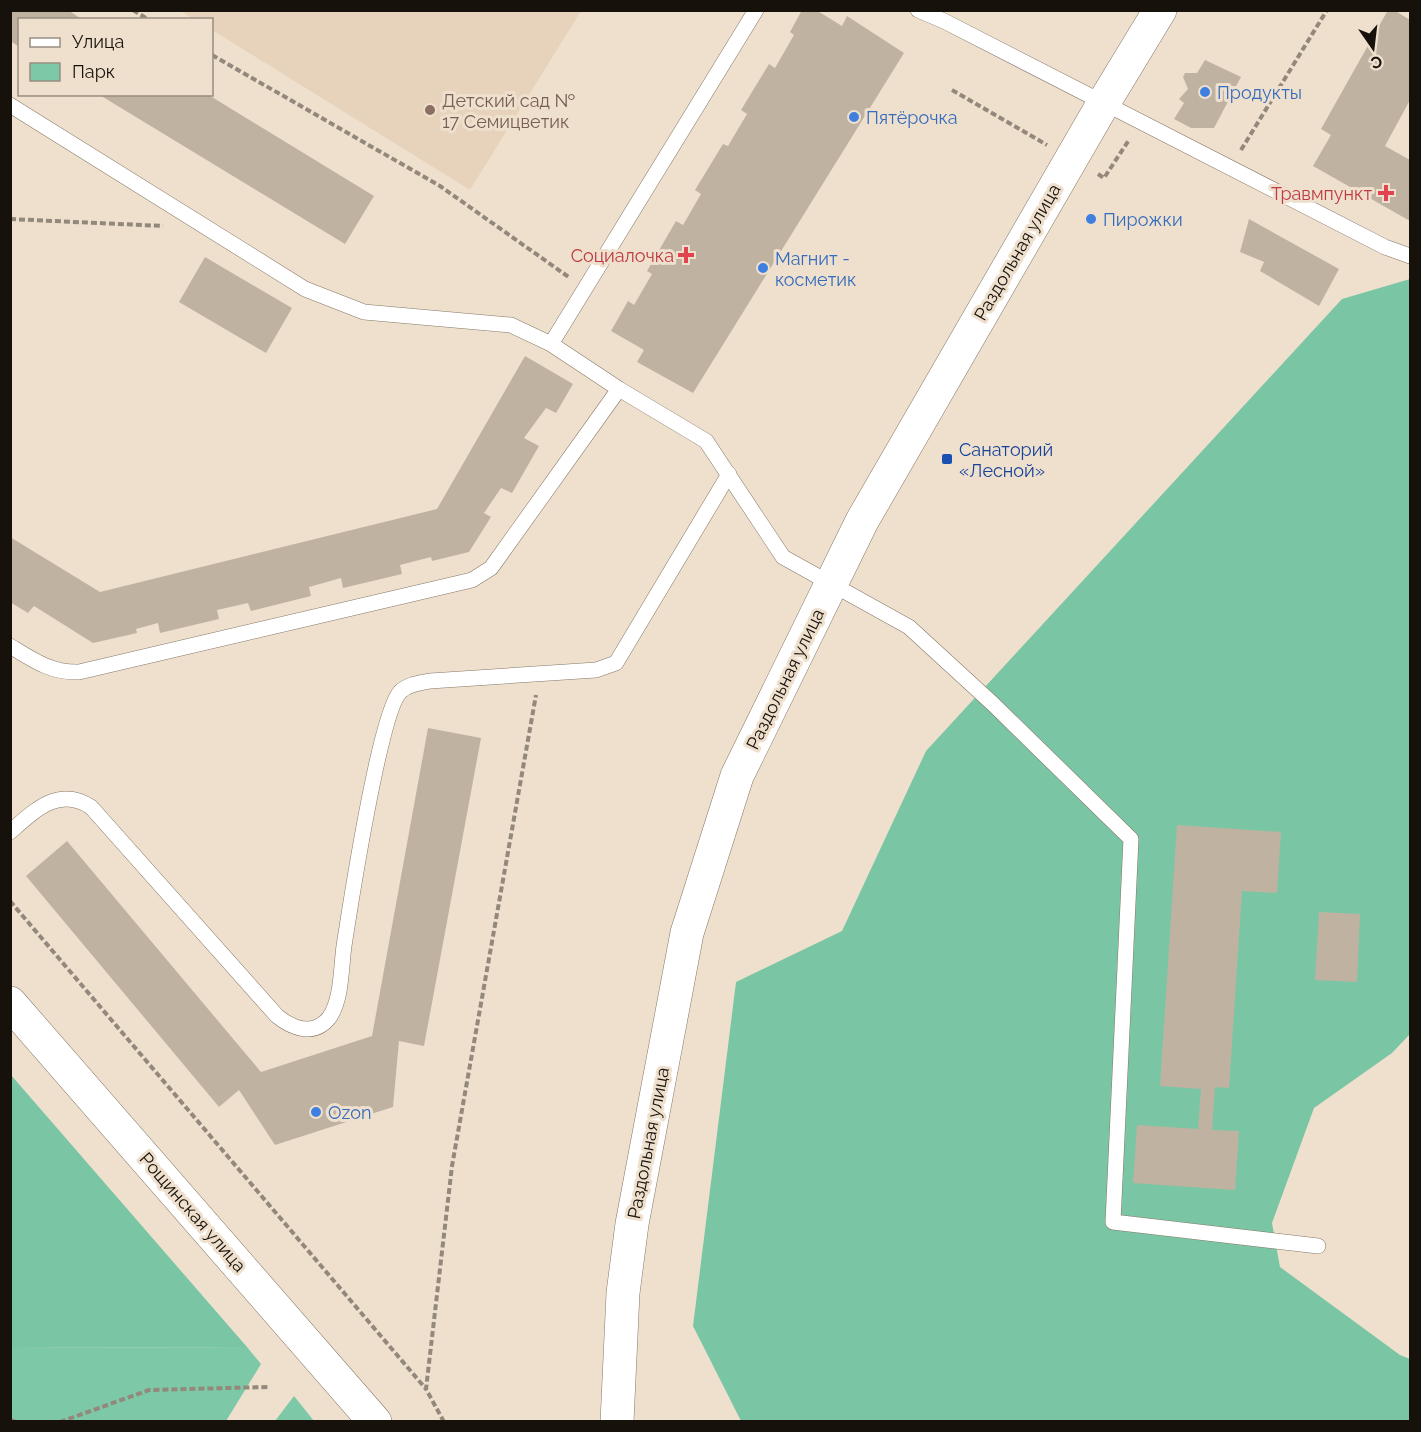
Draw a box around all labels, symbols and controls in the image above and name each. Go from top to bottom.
legend [18,18,213,96]
north arrow [1343,18,1403,78]
text: Улица [72,31,124,52]
text: С [1369,52,1384,73]
text: Парк [72,61,115,82]
place label: Продукты [1217,82,1302,103]
marker: Продукты [1198,85,1212,99]
place label: Детский сад № 17 Семицветик [442,90,576,132]
marker: Детский сад № 17 Семицветик [423,103,437,117]
place label: Пятёрочка [866,107,958,128]
marker: Пятёрочка [847,110,861,124]
street label: Раздольная улица [969,180,1065,324]
place label: Травмпункт [1271,183,1372,204]
marker: Травмпункт [1377,184,1395,202]
place label: Пирожки [1103,209,1183,230]
marker: Пирожки [1084,212,1098,226]
place label: Социалочка [571,245,674,266]
marker: Социалочка [679,248,693,262]
place label: Магнит - косметик [775,248,856,290]
marker: Магнит - косметик [756,261,770,275]
place label: Санаторий «Лесной» [959,439,1053,481]
marker: Санаторий «Лесной» [940,452,954,466]
street label: Раздольная улица [742,605,828,753]
street label: Раздольная улица [623,1065,673,1221]
place label: Ozon [328,1102,371,1123]
marker: Ozon [309,1105,323,1119]
street label: Рощинская улица [135,1148,251,1276]

